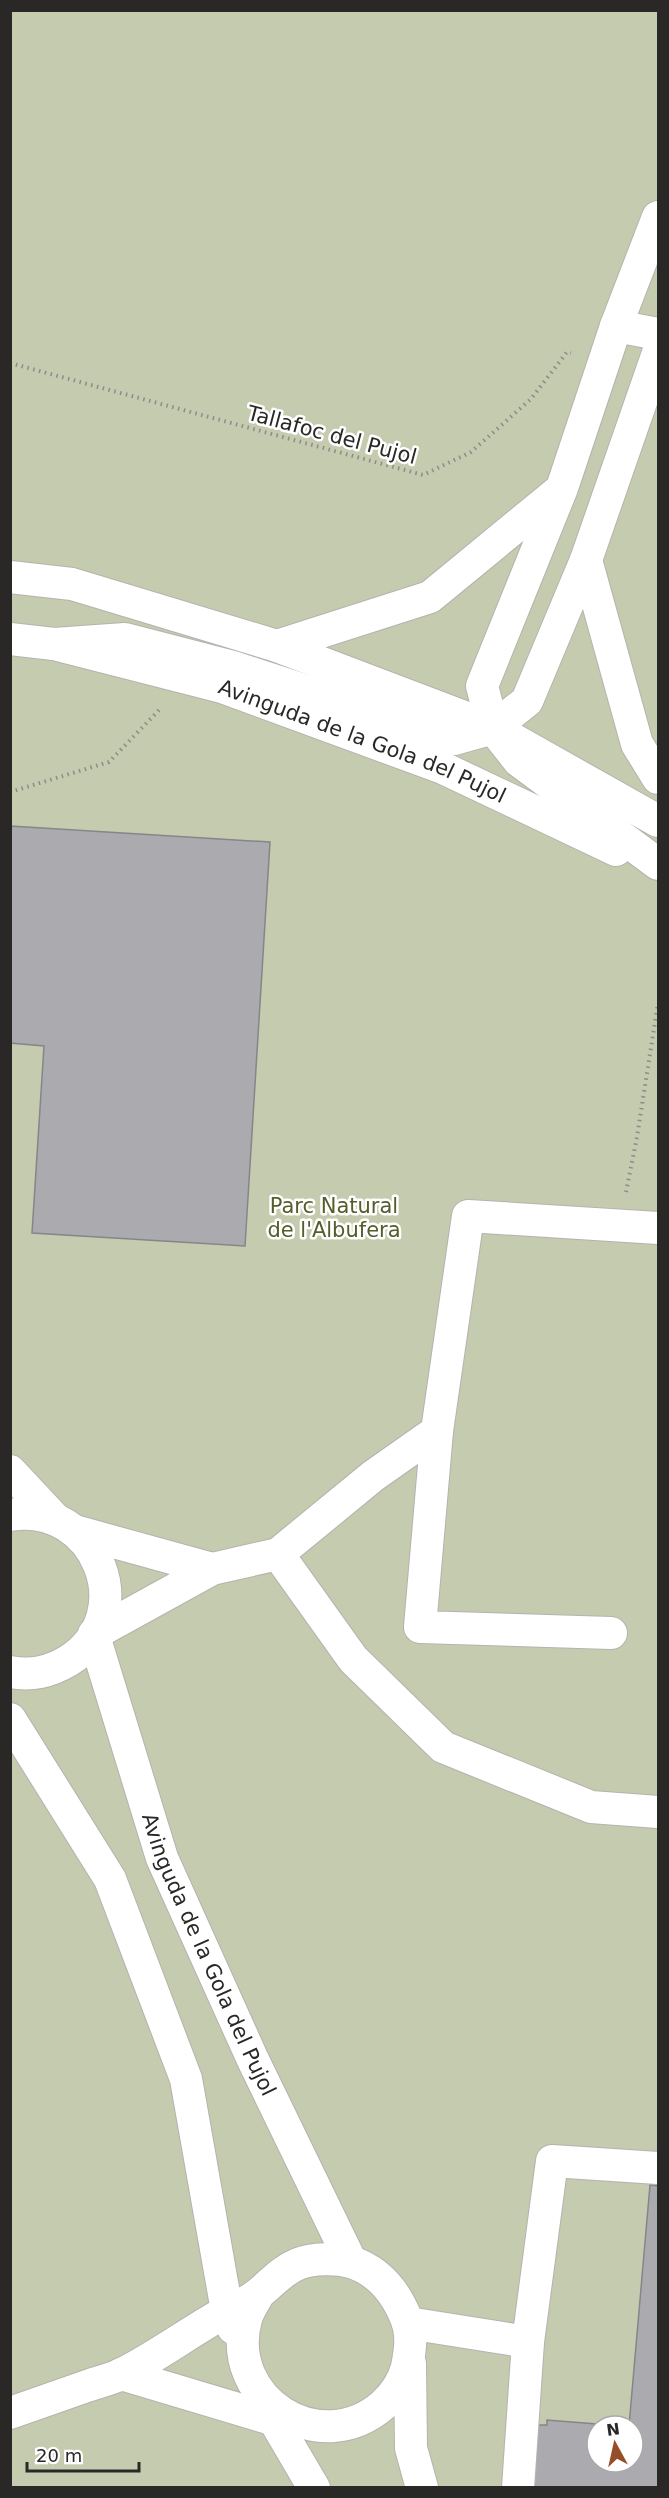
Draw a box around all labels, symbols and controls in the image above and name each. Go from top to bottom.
street label: Tallafoc del Pujol [244,401,419,469]
street label: Avinguda de la Gola del Pujol [215,675,510,808]
park label: Parc Natural de l'Albufera [267,1194,401,1242]
street label: Avinguda de la Gola del Pujol [137,1810,281,2100]
north arrow [585,2414,645,2474]
text: N [605,2419,621,2440]
scale bar [27,2435,140,2473]
text: 20 m [36,2445,82,2466]

